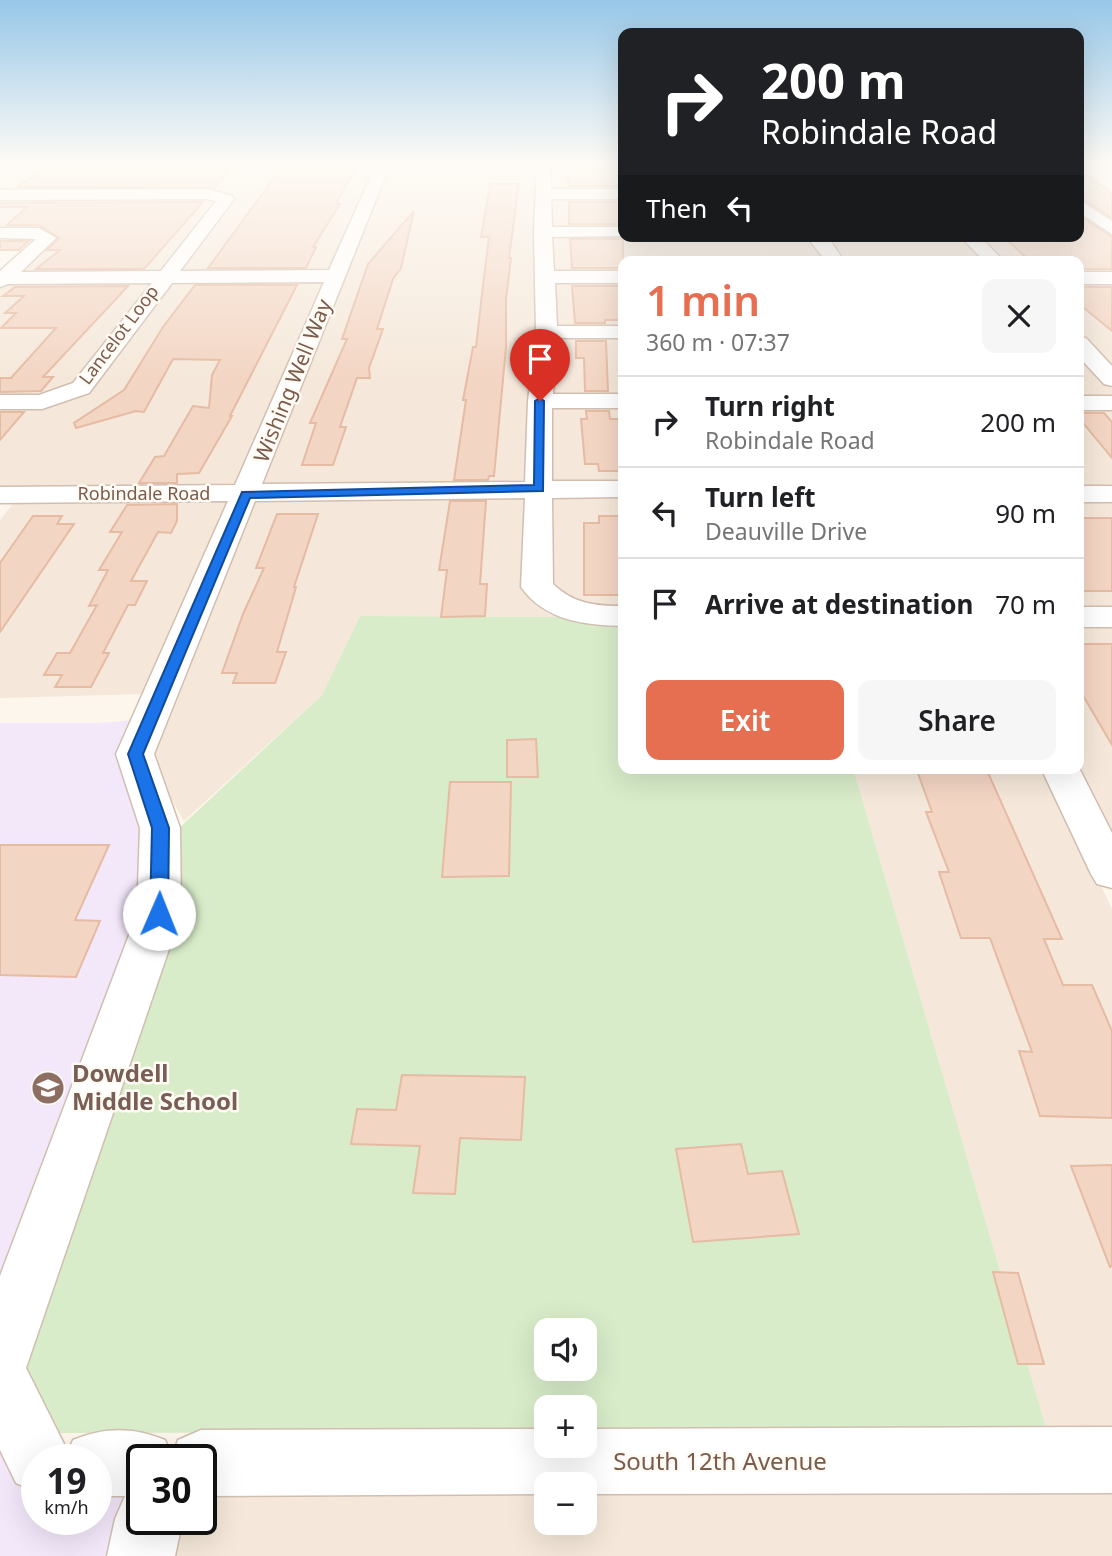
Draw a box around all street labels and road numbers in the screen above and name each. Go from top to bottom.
street label: Lancelot Loop [73,280,163,389]
street label: Wishing Well Way [247,295,338,466]
street label: Robindale Road [78,481,210,505]
street label: South 12th Avenue [613,1444,827,1477]

